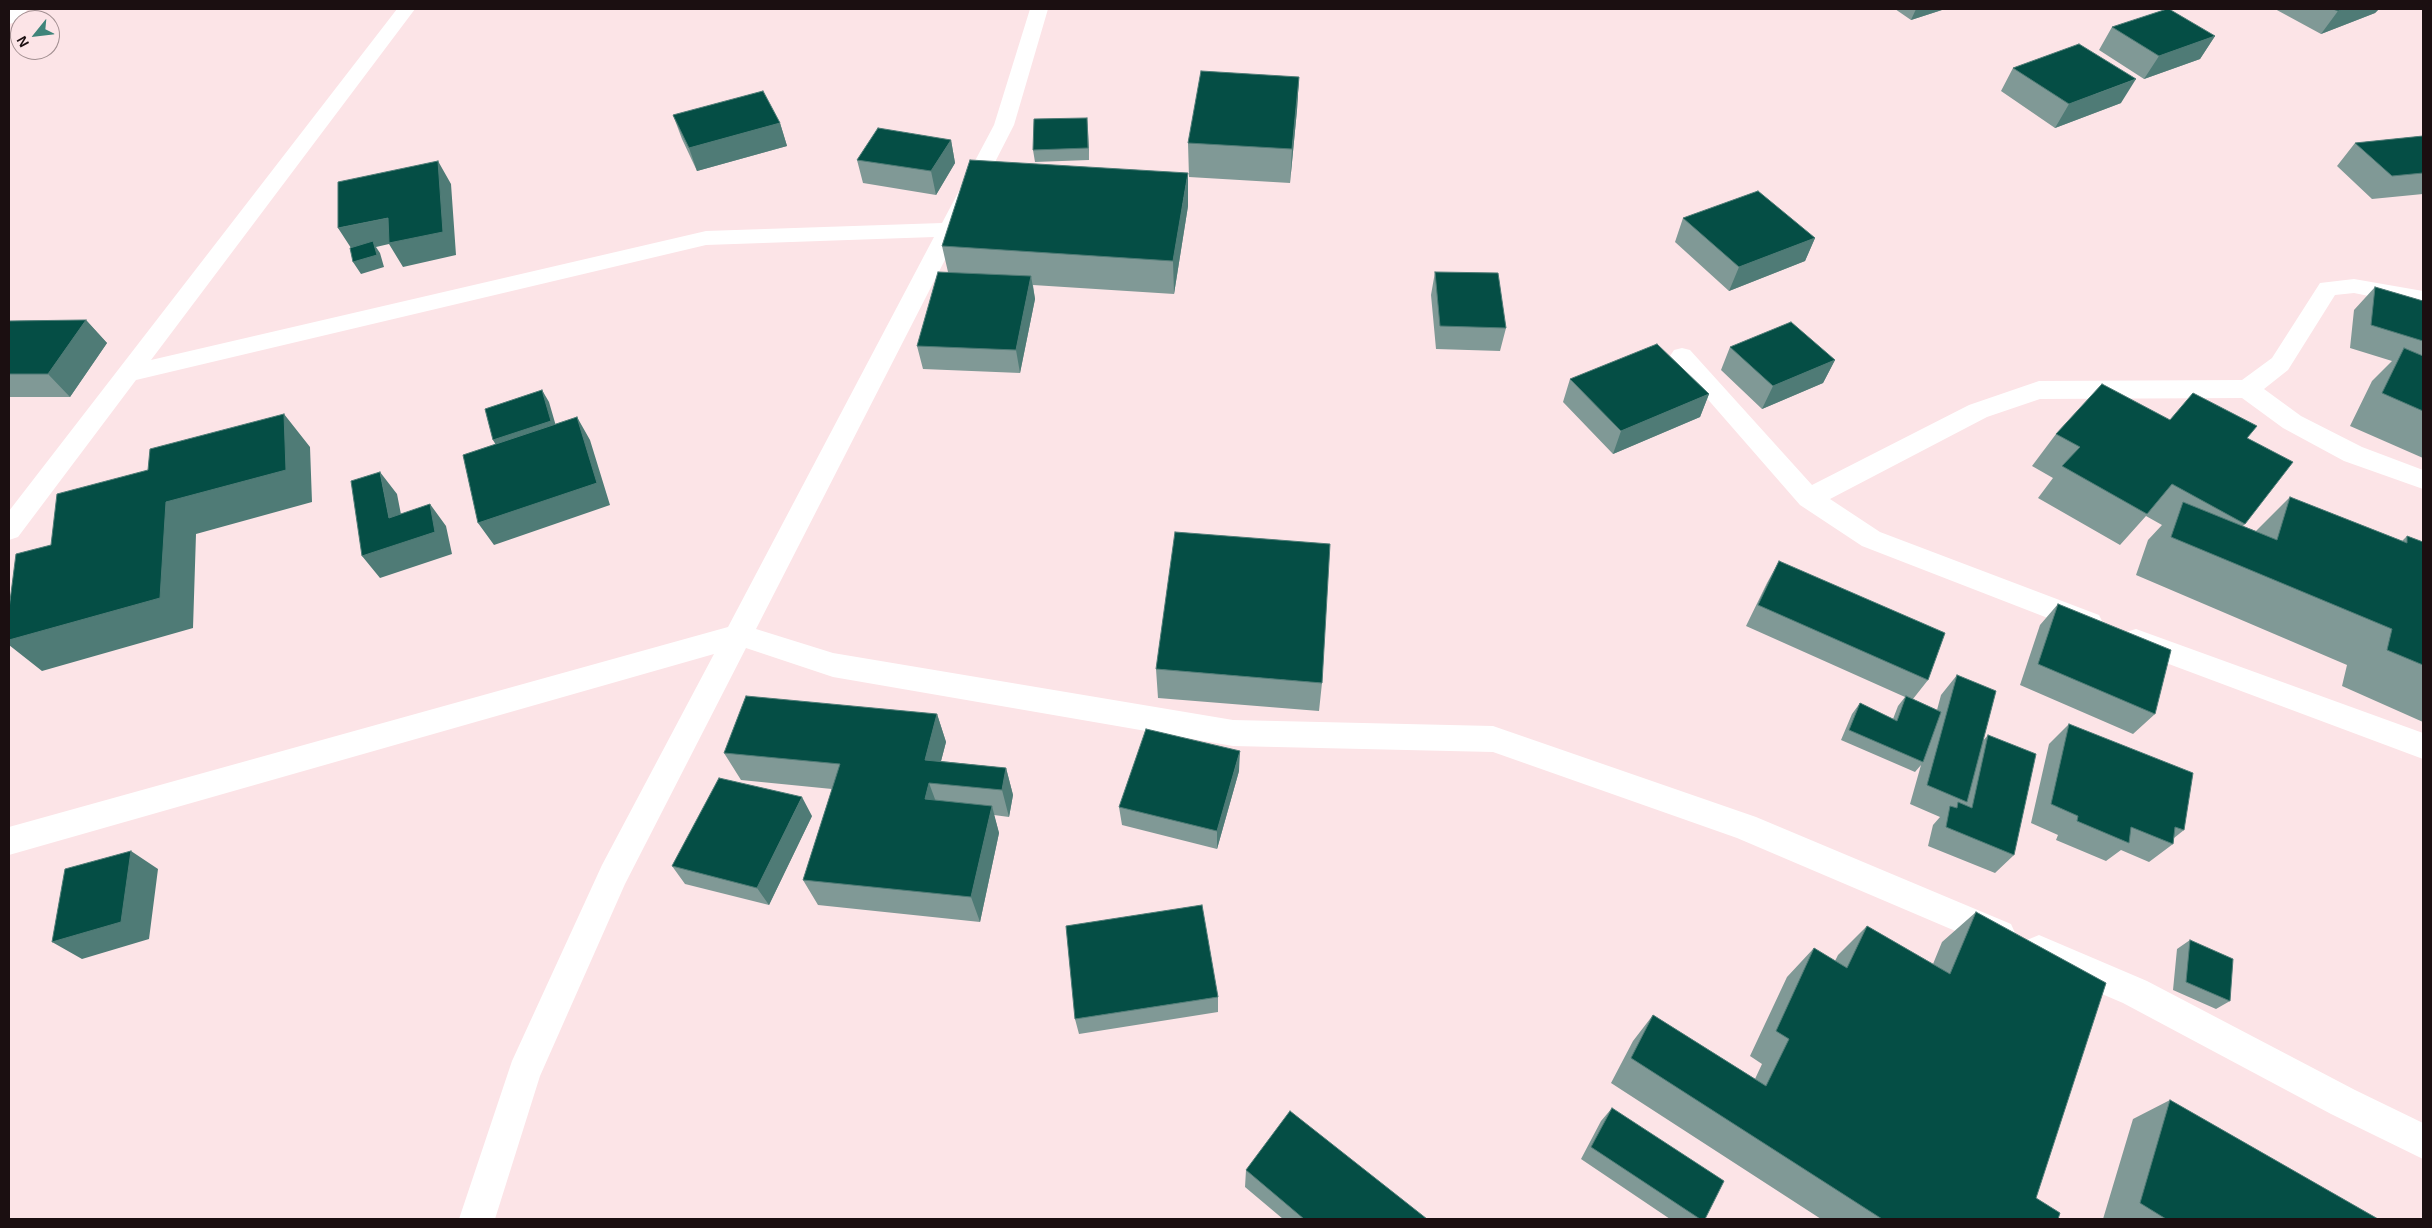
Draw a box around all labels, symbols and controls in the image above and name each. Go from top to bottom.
north arrow [10,10,60,60]
text: N [13,33,32,50]

